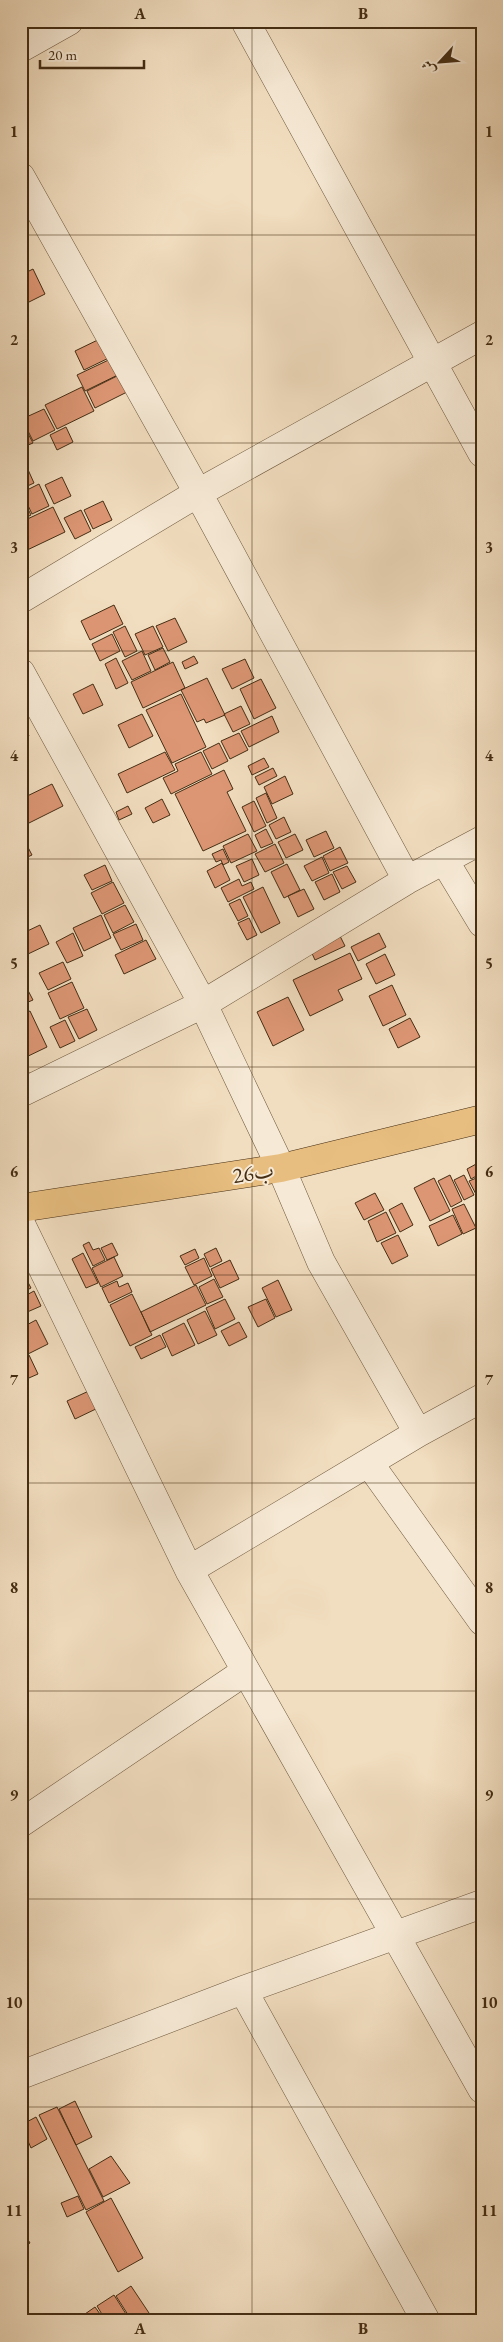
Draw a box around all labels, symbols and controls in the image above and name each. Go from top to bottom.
text: A [133,3,146,24]
text: B [358,3,368,24]
scale bar [40,38,144,70]
north arrow [416,38,466,88]
text: 20 m [48,45,77,64]
text: ش [417,57,439,78]
text: 1 [10,121,18,142]
text: 1 [485,121,493,142]
text: 2 [10,329,19,350]
text: 2 [485,329,494,350]
text: 3 [10,537,18,558]
text: 3 [485,537,493,558]
text: 4 [10,745,19,766]
text: 4 [485,745,494,766]
text: 5 [10,953,18,974]
text: 5 [485,953,493,974]
street label: 26ب [230,1155,276,1190]
text: 6 [10,1161,19,1182]
text: 6 [485,1161,494,1182]
text: 7 [10,1369,19,1390]
text: 7 [485,1369,494,1390]
text: 8 [10,1577,18,1598]
text: 8 [485,1577,493,1598]
text: 9 [10,1784,19,1805]
text: 9 [485,1784,494,1805]
text: 10 [6,1992,23,2013]
text: 10 [481,1992,498,2013]
text: 11 [6,2200,22,2221]
text: 11 [481,2200,497,2221]
text: A [133,2318,146,2339]
text: B [358,2318,368,2339]

